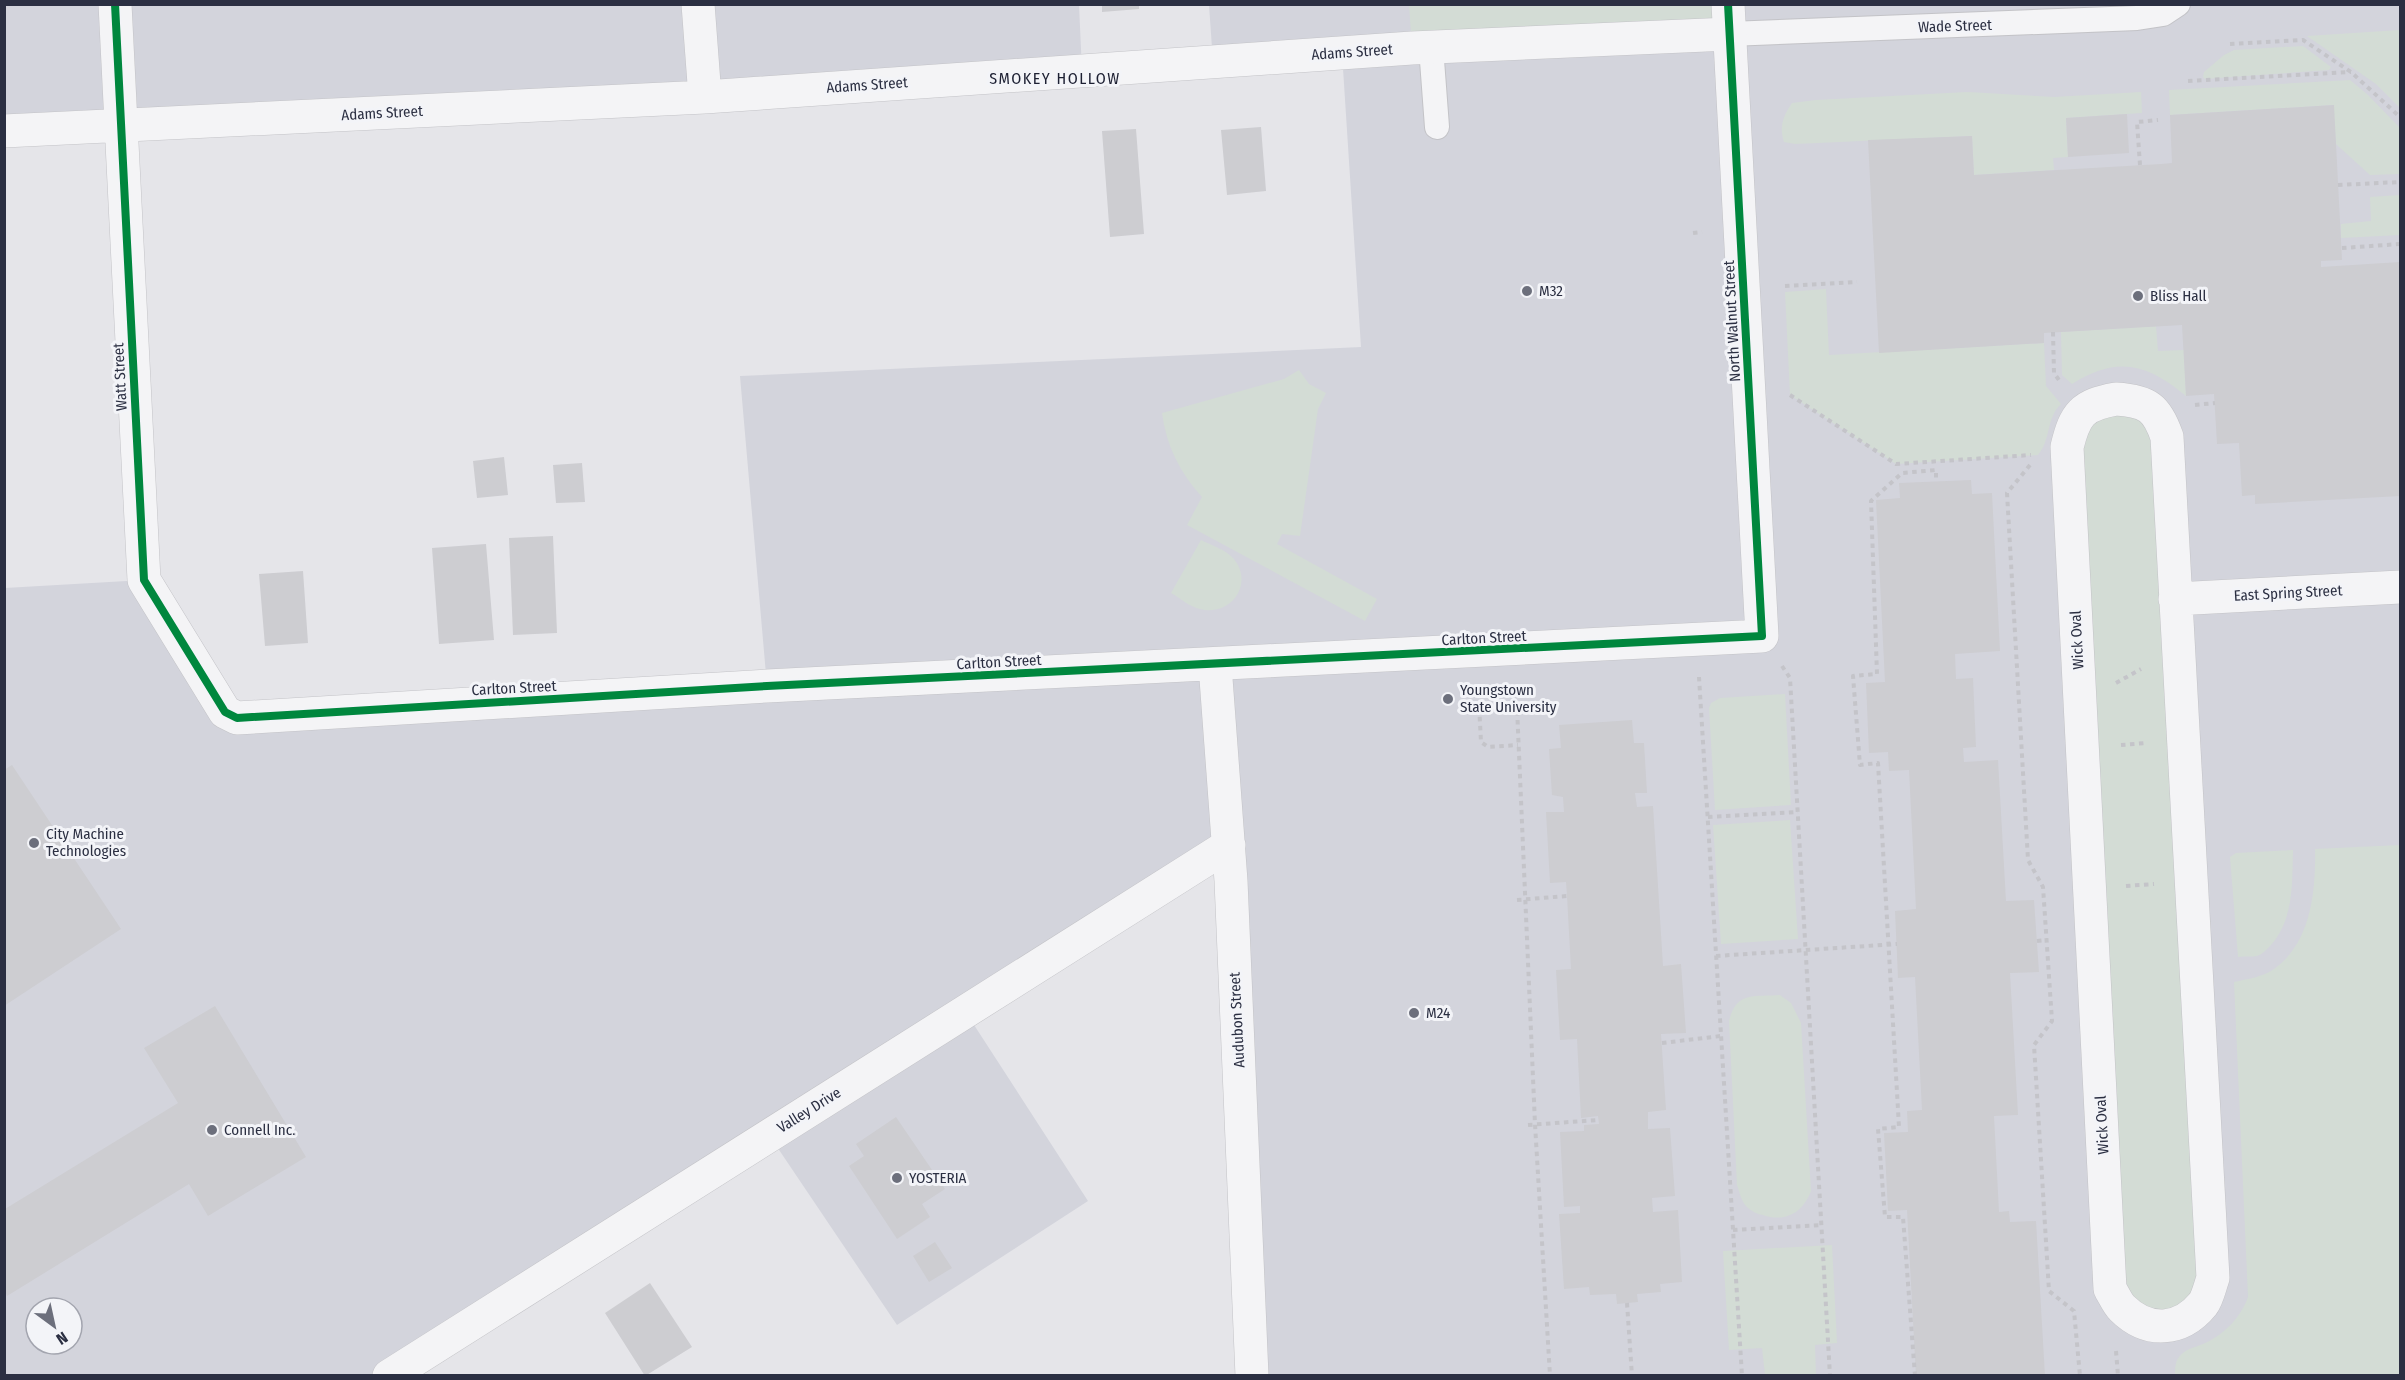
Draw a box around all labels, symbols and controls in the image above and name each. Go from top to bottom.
street label: Wade Street [1918,16,1992,36]
street label: Adams Street [1311,40,1393,64]
district label: SMOKEY HOLLOW [989,69,1121,88]
street label: Adams Street [826,73,908,97]
street label: Adams Street [341,102,423,124]
street label: North Walnut Street [1720,260,1744,382]
place label: M32 [1539,282,1563,300]
marker: M32 [1520,284,1534,298]
place label: Bliss Hall [2150,287,2206,305]
marker: Bliss Hall [2131,289,2145,303]
street label: Watt Street [109,342,131,412]
street label: East Spring Street [2233,581,2343,605]
street label: Wick Oval [2066,610,2088,670]
street label: Carlton Street [1441,627,1527,649]
street label: Carlton Street [956,651,1042,673]
street label: Carlton Street [471,677,557,699]
place label: Youngstown State University [1460,681,1557,716]
marker: Youngstown State University [1441,692,1455,706]
place label: City Machine Technologies [46,825,126,860]
marker: City Machine Technologies [27,836,41,850]
street label: Audubon Street [1226,972,1248,1068]
place label: M24 [1426,1004,1450,1022]
marker: M24 [1407,1006,1421,1020]
street label: Valley Drive [774,1083,844,1137]
street label: Wick Oval [2091,1095,2113,1155]
place label: Connell Inc. [224,1121,295,1139]
marker: Connell Inc. [205,1123,219,1137]
place label: YOSTERIA [909,1169,967,1187]
marker: YOSTERIA [890,1171,904,1185]
north arrow [24,1296,84,1356]
text: N [53,1328,71,1349]

